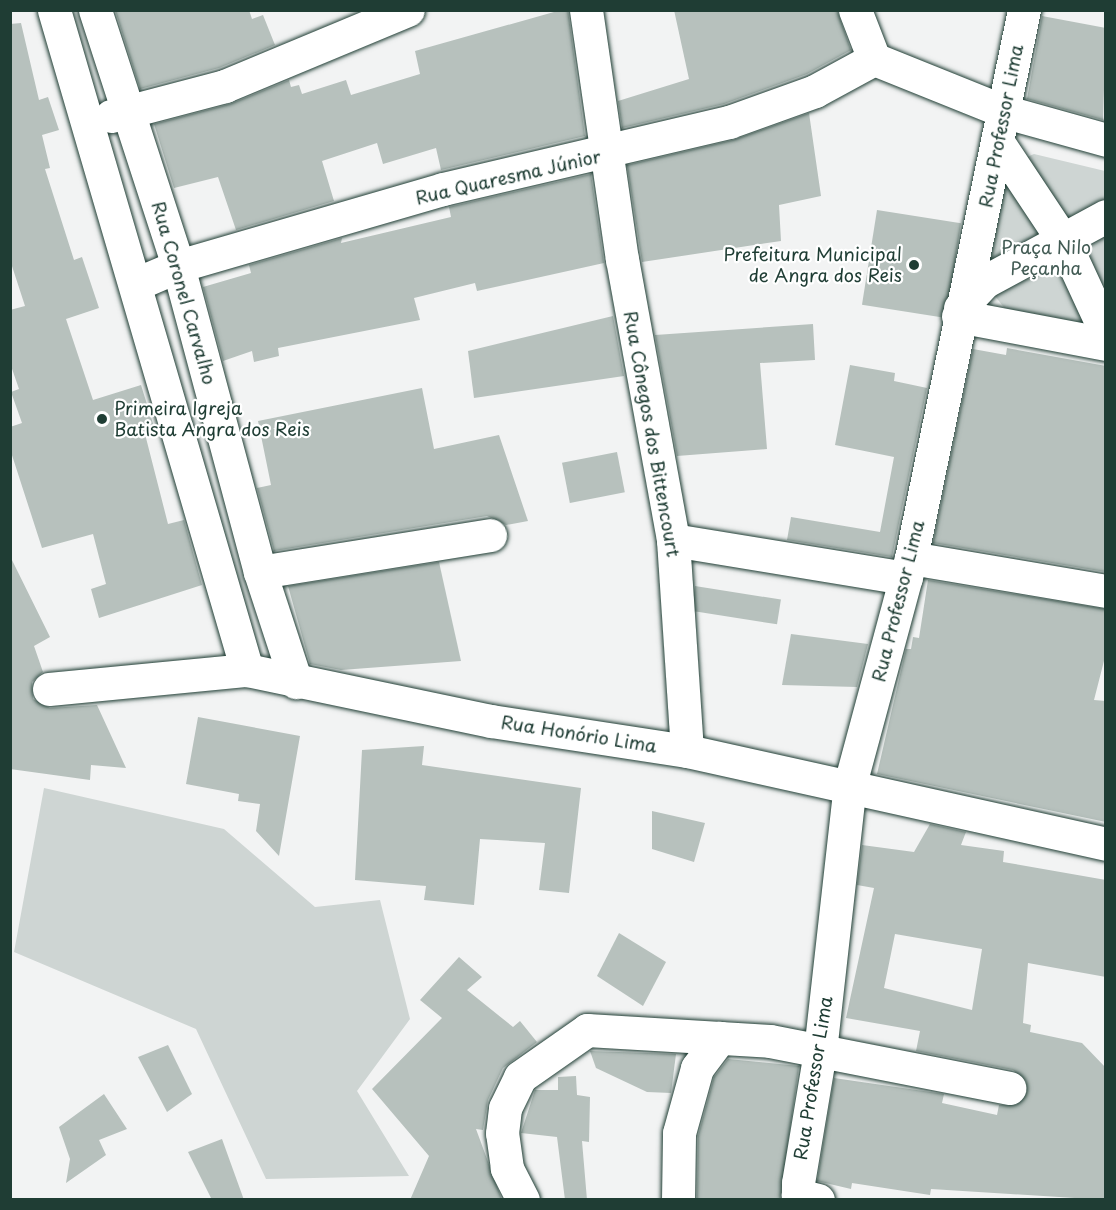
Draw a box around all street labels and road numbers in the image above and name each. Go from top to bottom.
street label: Rua Professor Lima [974,42,1028,210]
street label: Rua Quaresma Júnior [412,145,604,209]
street label: Rua Coronel Carvalho [147,198,221,388]
street label: Rua Cônegos dos Bittencourt [620,308,684,560]
street label: Rua Professor Lima [867,517,929,685]
street label: Rua Honório Lima [500,711,658,757]
street label: Rua Professor Lima [789,994,837,1162]

